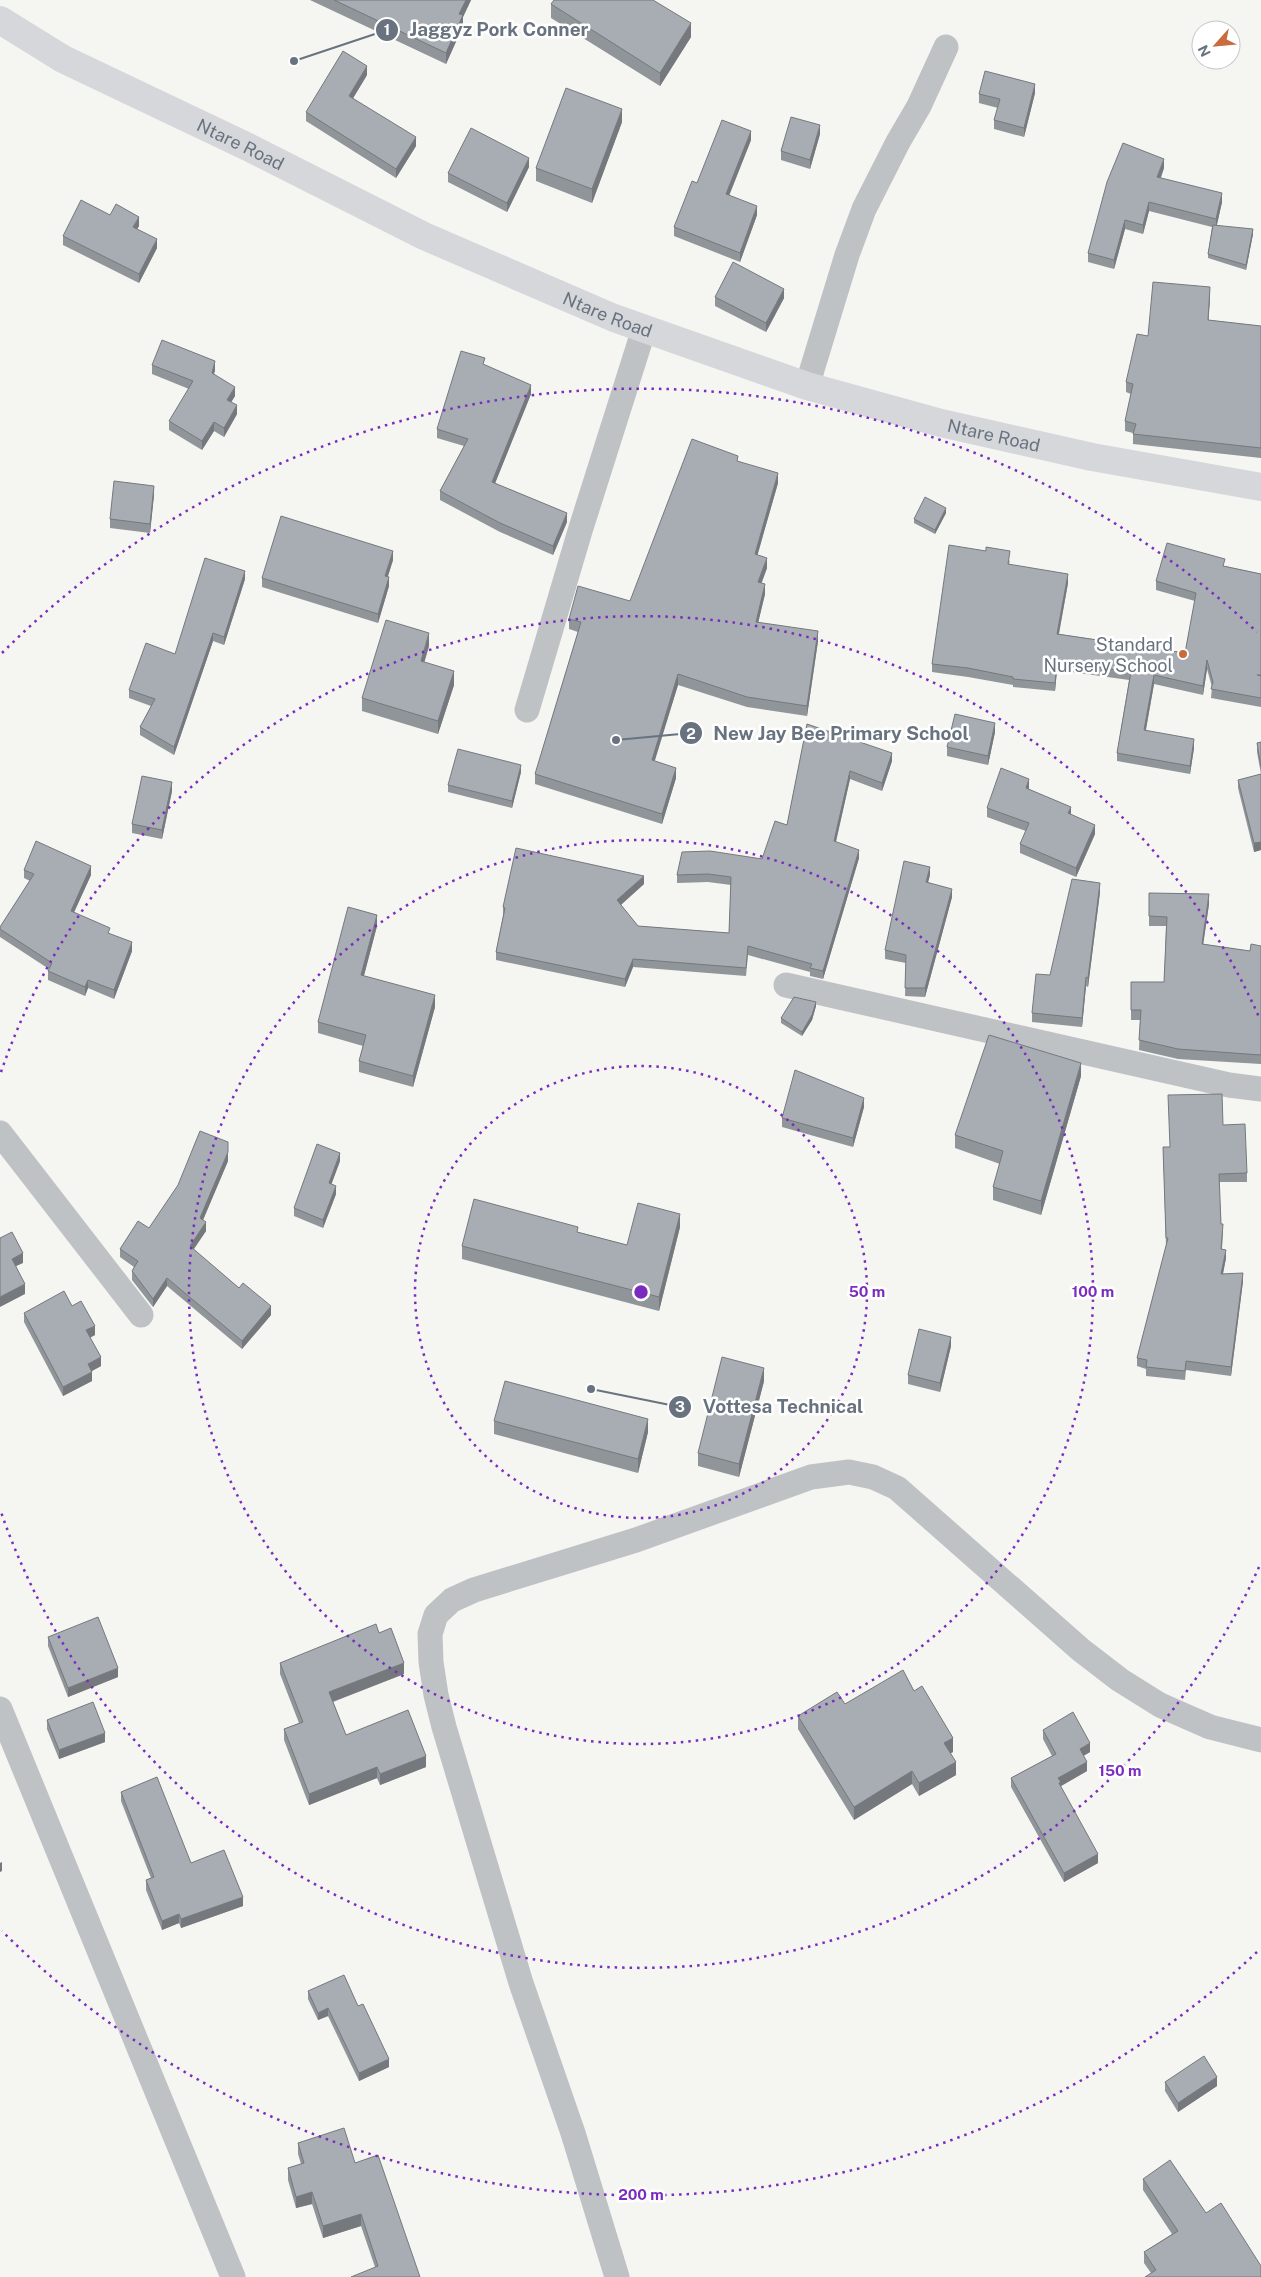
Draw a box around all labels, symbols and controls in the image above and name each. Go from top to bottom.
callout: Jaggyz Pork Conner [374,13,598,47]
text: Jaggyz Pork Conner [410,18,589,40]
north arrow [1191,20,1241,70]
text: 1 [384,21,390,38]
text: N [1195,42,1214,59]
street label: Ntare Road [194,114,288,174]
street label: Ntare Road [560,287,655,341]
street label: Ntare Road [946,414,1042,456]
place label: Standard Nursery School [1043,634,1173,676]
marker: Standard Nursery School [1177,648,1189,660]
callout: New Jay Bee Primary School [678,716,979,750]
text: New Jay Bee Primary School [713,722,969,744]
text: 2 [686,725,696,742]
centre of rings [632,1283,650,1301]
text: 50 m [849,1283,885,1300]
text: 100 m [1072,1283,1114,1300]
callout: Vottesa Technical [667,1390,873,1424]
text: Vottesa Technical [703,1395,863,1417]
text: 3 [675,1398,685,1415]
text: 150 m [1098,1762,1142,1779]
text: 200 m [618,2186,664,2203]

